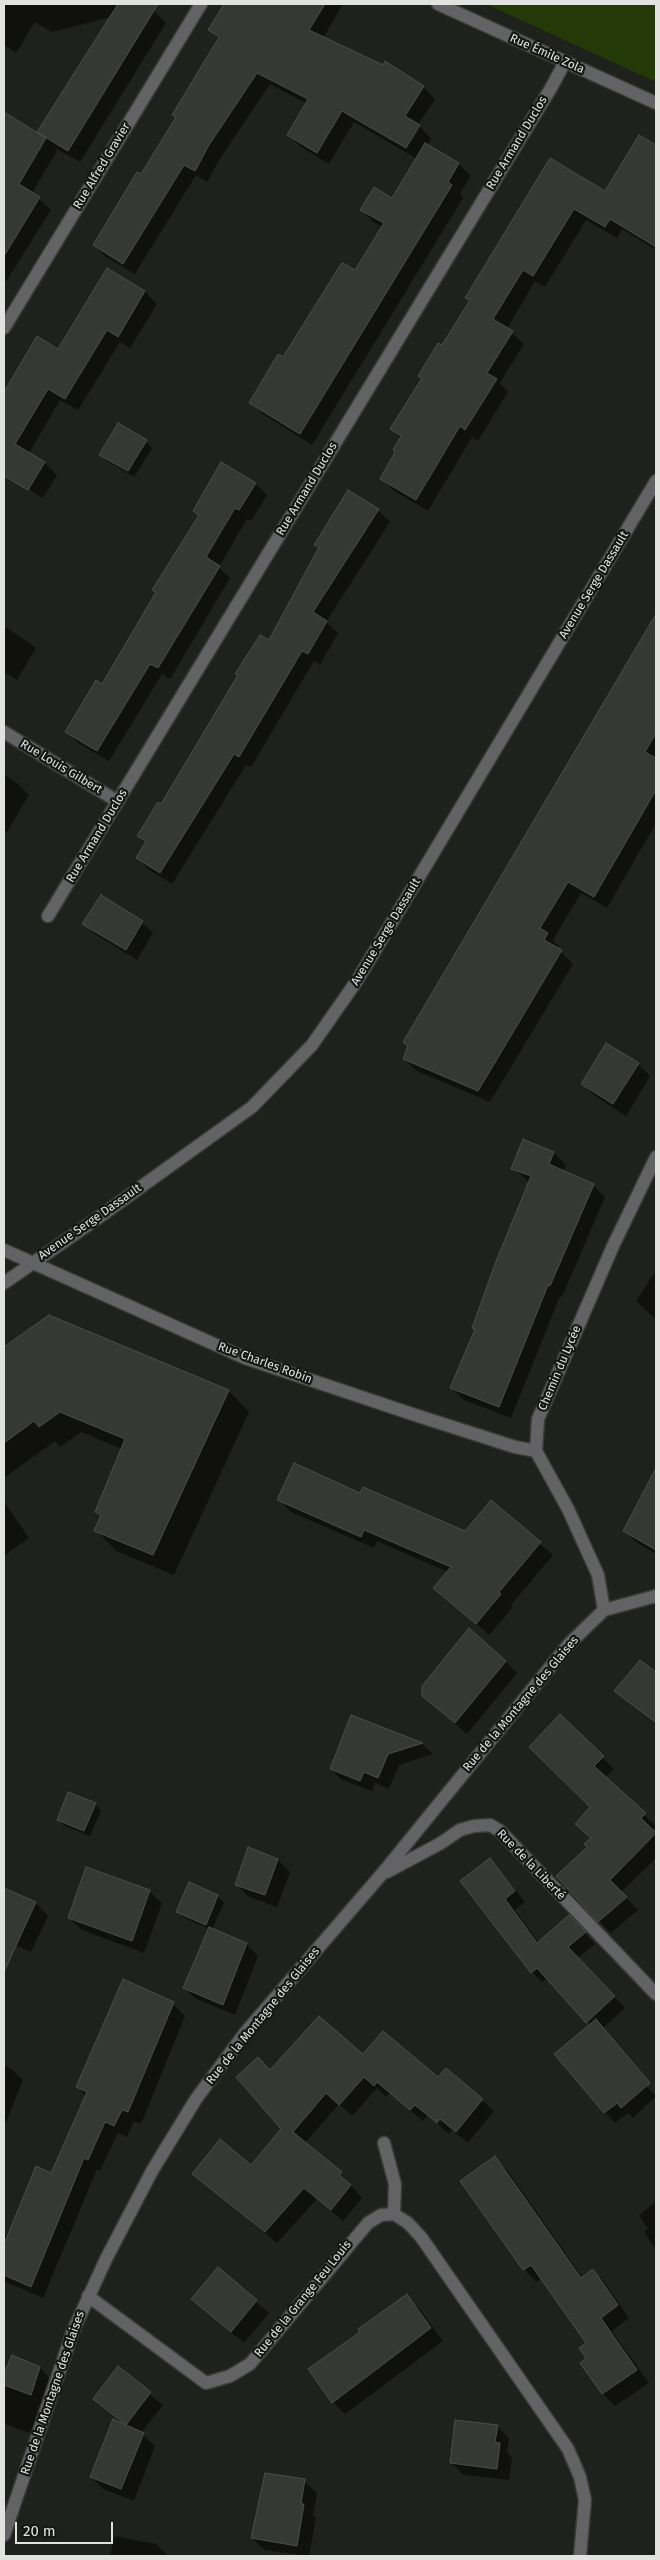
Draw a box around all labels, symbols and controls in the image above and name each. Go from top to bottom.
street label: Rue Émile Zola [507,31,587,77]
street label: Rue Armand Duclos [483,94,551,192]
street label: Rue Alfred Gravier [71,120,133,212]
street label: Rue Armand Duclos [273,440,341,538]
street label: Avenue Serge Dassault [556,529,632,641]
street label: Rue Louis Gilbert [17,737,105,797]
street label: Rue Armand Duclos [63,787,131,885]
street label: Avenue Serge Dassault [348,876,424,988]
street label: Avenue Serge Dassault [36,1181,144,1263]
street label: Chemin du Lycée [536,1323,584,1413]
street label: Rue Charles Robin [216,1339,314,1387]
street label: Rue de la Montagne des Glaises [460,1633,582,1775]
street label: Rue de la Liberté [494,1827,568,1903]
street label: Rue de la Montagne des Glaises [203,1945,323,2087]
street label: Rue de la Grange Feu Louis [251,2238,355,2360]
street label: Rue de la Montagne des Glaises [18,2309,88,2477]
scale bar [18,2512,115,2544]
text: 20 m [23,2522,56,2540]

